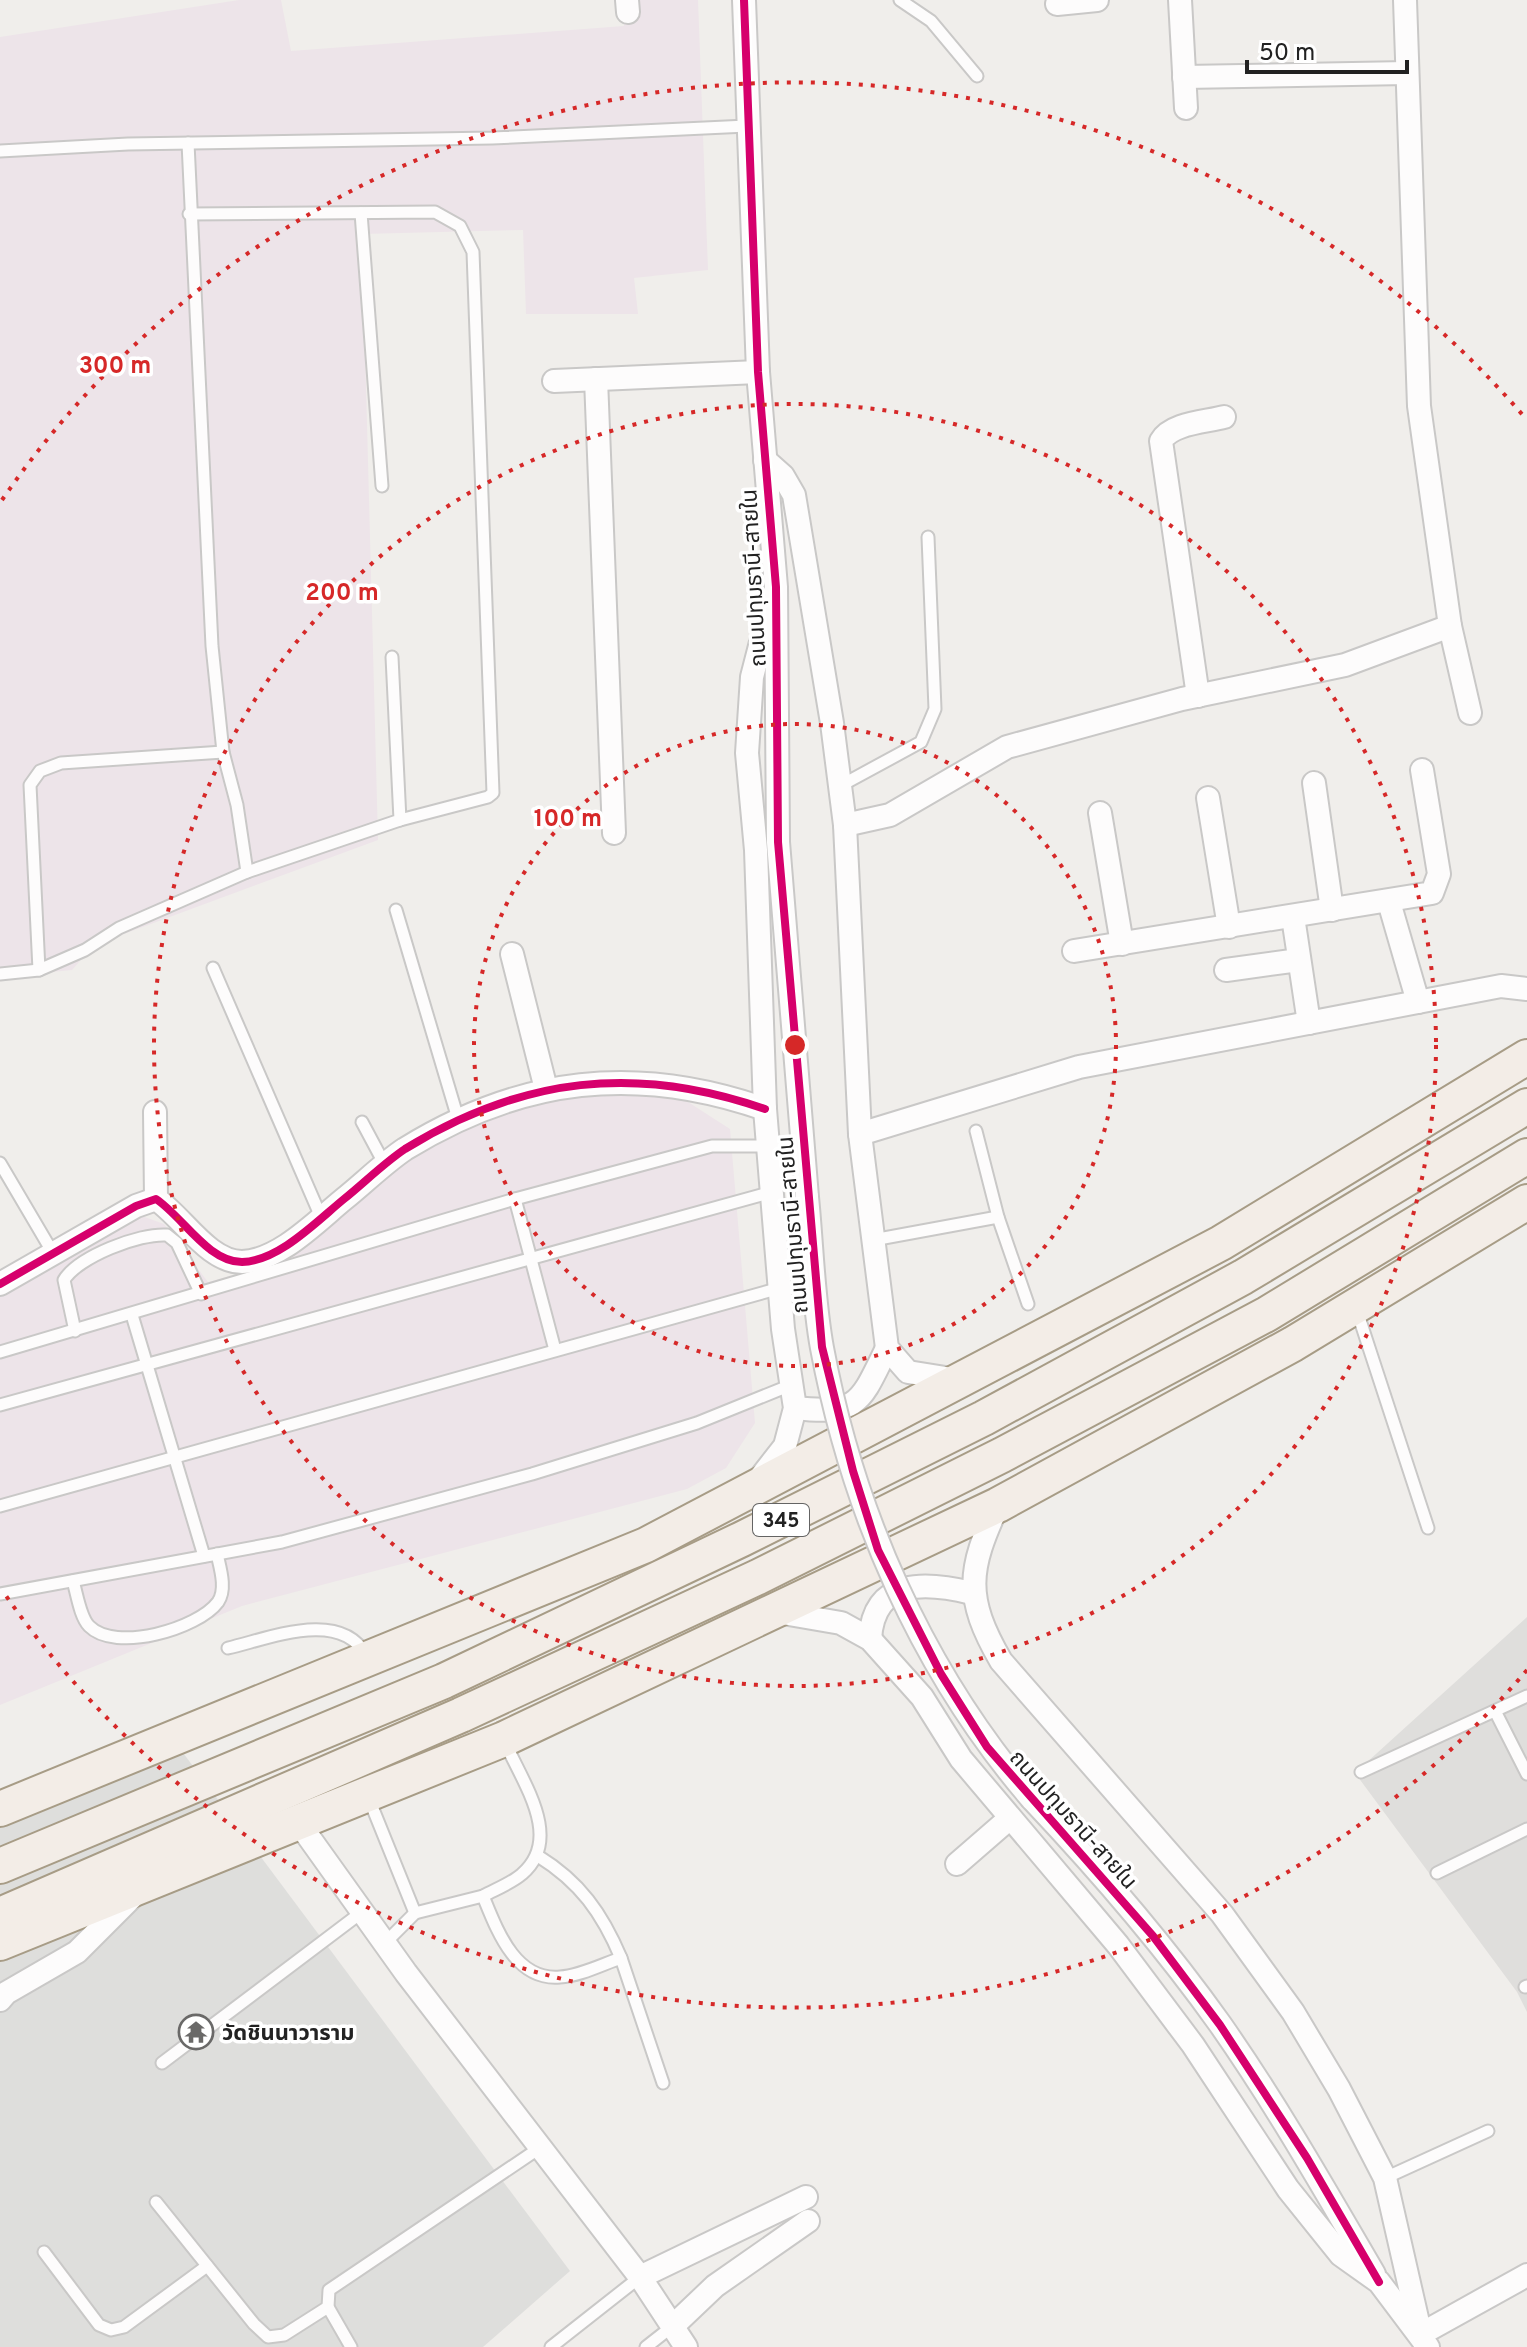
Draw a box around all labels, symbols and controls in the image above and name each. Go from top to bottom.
scale bar [1247,24,1407,74]
text: 50 m [1259,39,1315,69]
text: 300 m [79,352,151,382]
street label: ถนนปทุมธานี-สายใน [737,488,774,667]
text: 200 m [305,579,379,609]
text: 100 m [534,805,602,835]
centre of rings [781,1031,809,1059]
street label: ถนนปทุมธานี-สายใน [773,1135,816,1315]
road number: 345 [753,1504,809,1536]
street label: ถนนปทุมธานี-สายใน [1003,1746,1142,1896]
temple icon: วัดชินนาวาราม [177,2013,215,2051]
place label: วัดชินนาวาราม [222,2021,355,2048]

